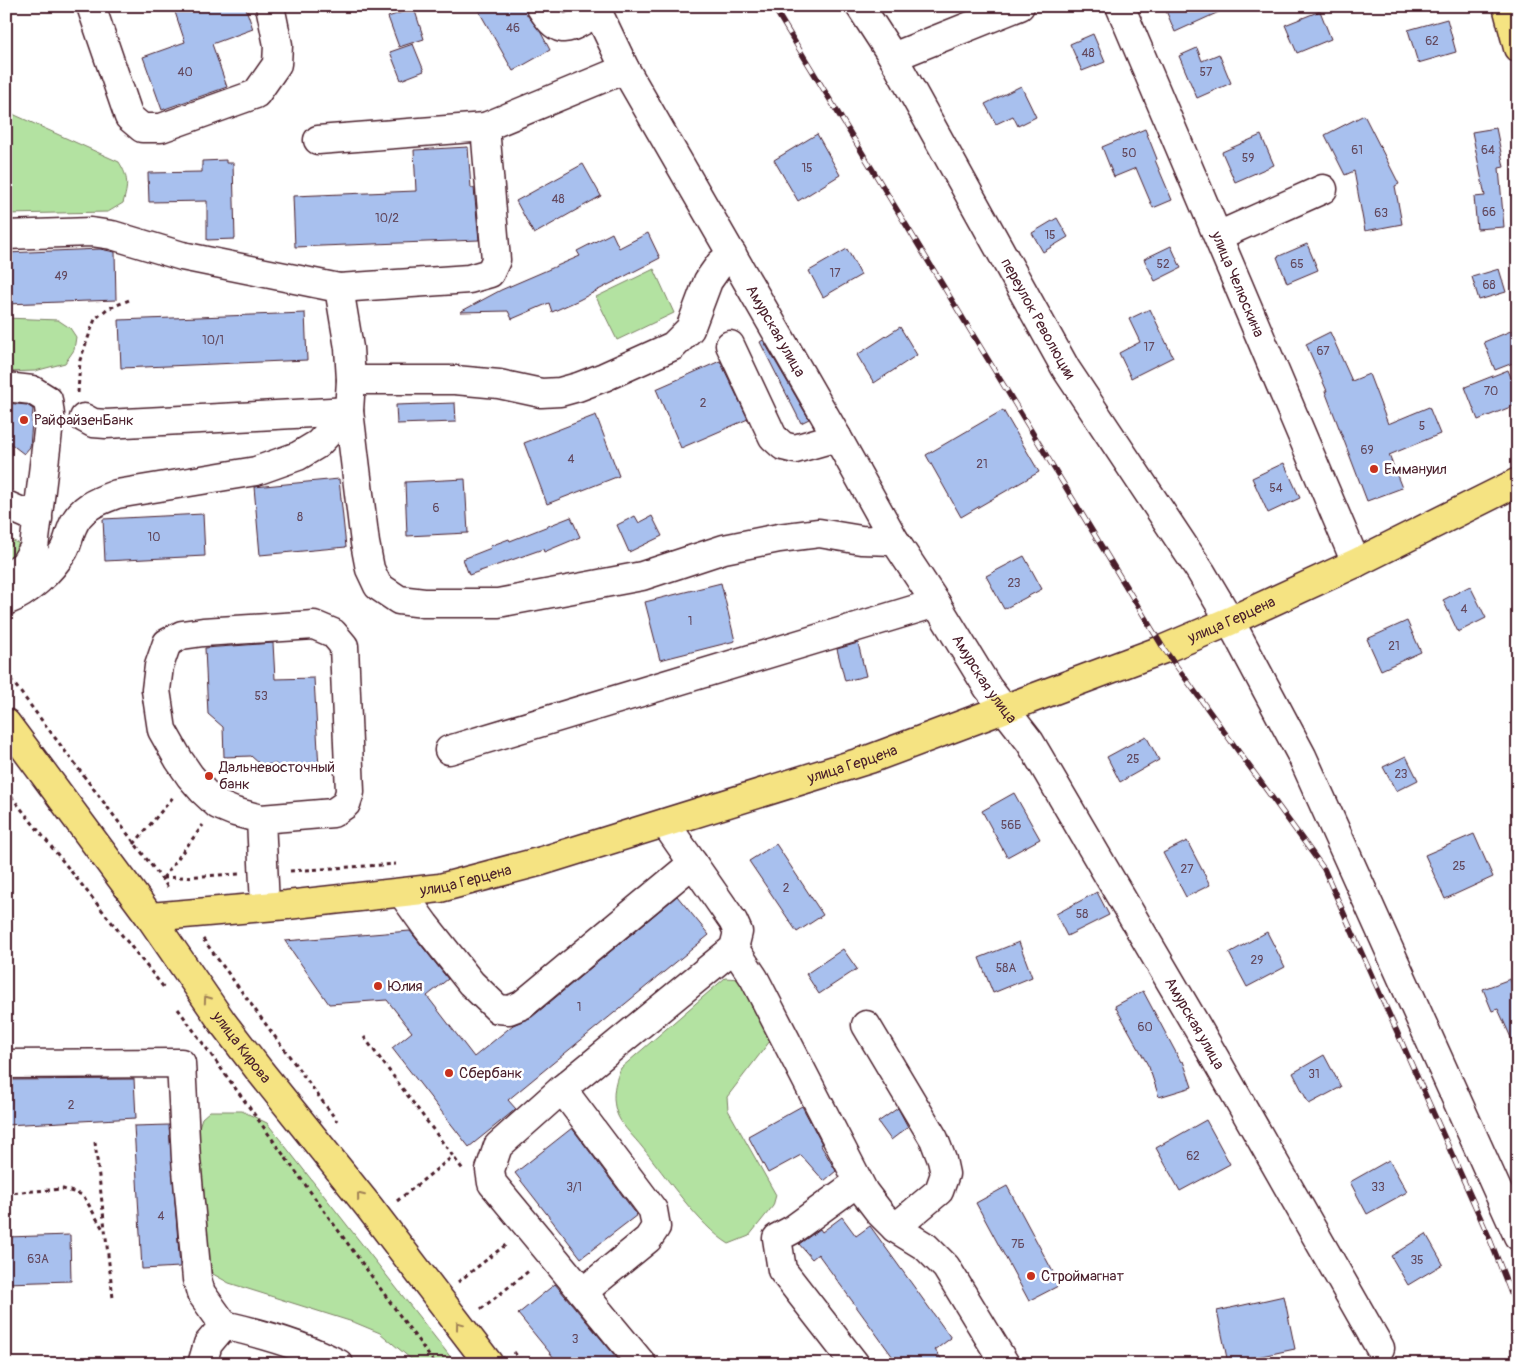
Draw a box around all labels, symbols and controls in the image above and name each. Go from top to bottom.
house number: 46 [506,21,520,36]
house number: 62 [1425,34,1439,49]
house number: 48 [1081,46,1095,61]
house number: 40 [177,65,193,80]
house number: 57 [1200,65,1213,80]
house number: 61 [1351,143,1363,158]
house number: 64 [1481,143,1495,158]
house number: 50 [1122,146,1136,161]
house number: 59 [1242,151,1254,166]
house number: 15 [801,161,813,176]
house number: 48 [551,192,565,207]
house number: 66 [1482,205,1496,220]
house number: 63 [1374,206,1388,221]
house number: 10/2 [375,211,399,226]
house number: 15 [1044,228,1056,243]
street label: улица Челюскина [1206,228,1268,340]
street label: переулок Революции [996,255,1079,383]
house number: 52 [1156,257,1170,272]
house number: 65 [1290,257,1304,272]
house number: 17 [829,266,841,281]
house number: 49 [54,269,68,284]
house number: 68 [1482,278,1496,293]
street label: Амурская улица [741,282,809,381]
house number: 10/1 [202,333,224,348]
house number: 17 [1143,340,1155,355]
house number: 67 [1316,344,1330,359]
house number: 70 [1484,384,1498,399]
house number: 2 [700,396,707,411]
place label: РайфайзенБанк [34,411,134,430]
marker: РайфайзенБанк [18,414,30,426]
house number: 5 [1419,419,1425,434]
house number: 69 [1360,443,1374,458]
house number: 4 [568,452,575,467]
house number: 21 [976,457,988,472]
place label: Еммануил [1384,460,1447,479]
marker: Еммануил [1368,463,1380,475]
house number: 54 [1269,481,1283,496]
house number: 6 [433,501,440,516]
house number: 8 [297,510,303,525]
house number: 10 [148,530,160,545]
house number: 23 [1007,576,1021,591]
street label: улица Герцена [1184,592,1278,648]
house number: 4 [1461,602,1468,617]
house number: 1 [688,614,692,629]
street label: Амурская улица [948,631,1021,727]
house number: 21 [1388,639,1400,654]
house number: 53 [254,689,268,704]
street label: улица Герцена [804,741,900,788]
house number: 25 [1126,752,1140,767]
place label: Дальневосточный банк [218,758,335,794]
house number: 23 [1394,767,1408,782]
marker: Дальневосточный банк [203,770,215,782]
house number: 56Б [1001,818,1021,833]
house number: 25 [1452,859,1466,874]
street label: улица Герцена [418,861,513,900]
house number: 27 [1180,862,1194,877]
house number: 2 [783,881,790,896]
house number: 58 [1076,907,1088,922]
house number: 29 [1251,953,1263,968]
house number: 58А [996,961,1016,976]
street label: Амурская улица [1160,974,1228,1073]
place label: Юлия [388,977,423,996]
marker: Юлия [372,980,384,992]
one-way arrow [204,995,213,1005]
house number: 1 [577,1000,581,1015]
street label: улица Кирова [207,1007,275,1087]
house number: 60 [1137,1020,1153,1035]
place label: Сбербанк [459,1064,522,1083]
marker: Сбербанк [443,1067,455,1079]
house number: 31 [1308,1067,1320,1082]
house number: 2 [68,1098,75,1113]
house number: 62 [1186,1149,1200,1164]
house number: 3/1 [566,1180,582,1195]
house number: 33 [1371,1180,1385,1195]
one-way arrow [358,1193,366,1202]
house number: 4 [158,1209,165,1224]
house number: 7Б [1011,1237,1025,1252]
house number: 63А [27,1252,49,1267]
house number: 35 [1410,1253,1424,1268]
place label: Строймагнат [1041,1267,1125,1286]
marker: Строймагнат [1025,1270,1037,1282]
one-way arrow [456,1321,465,1331]
house number: 3 [572,1332,579,1347]

